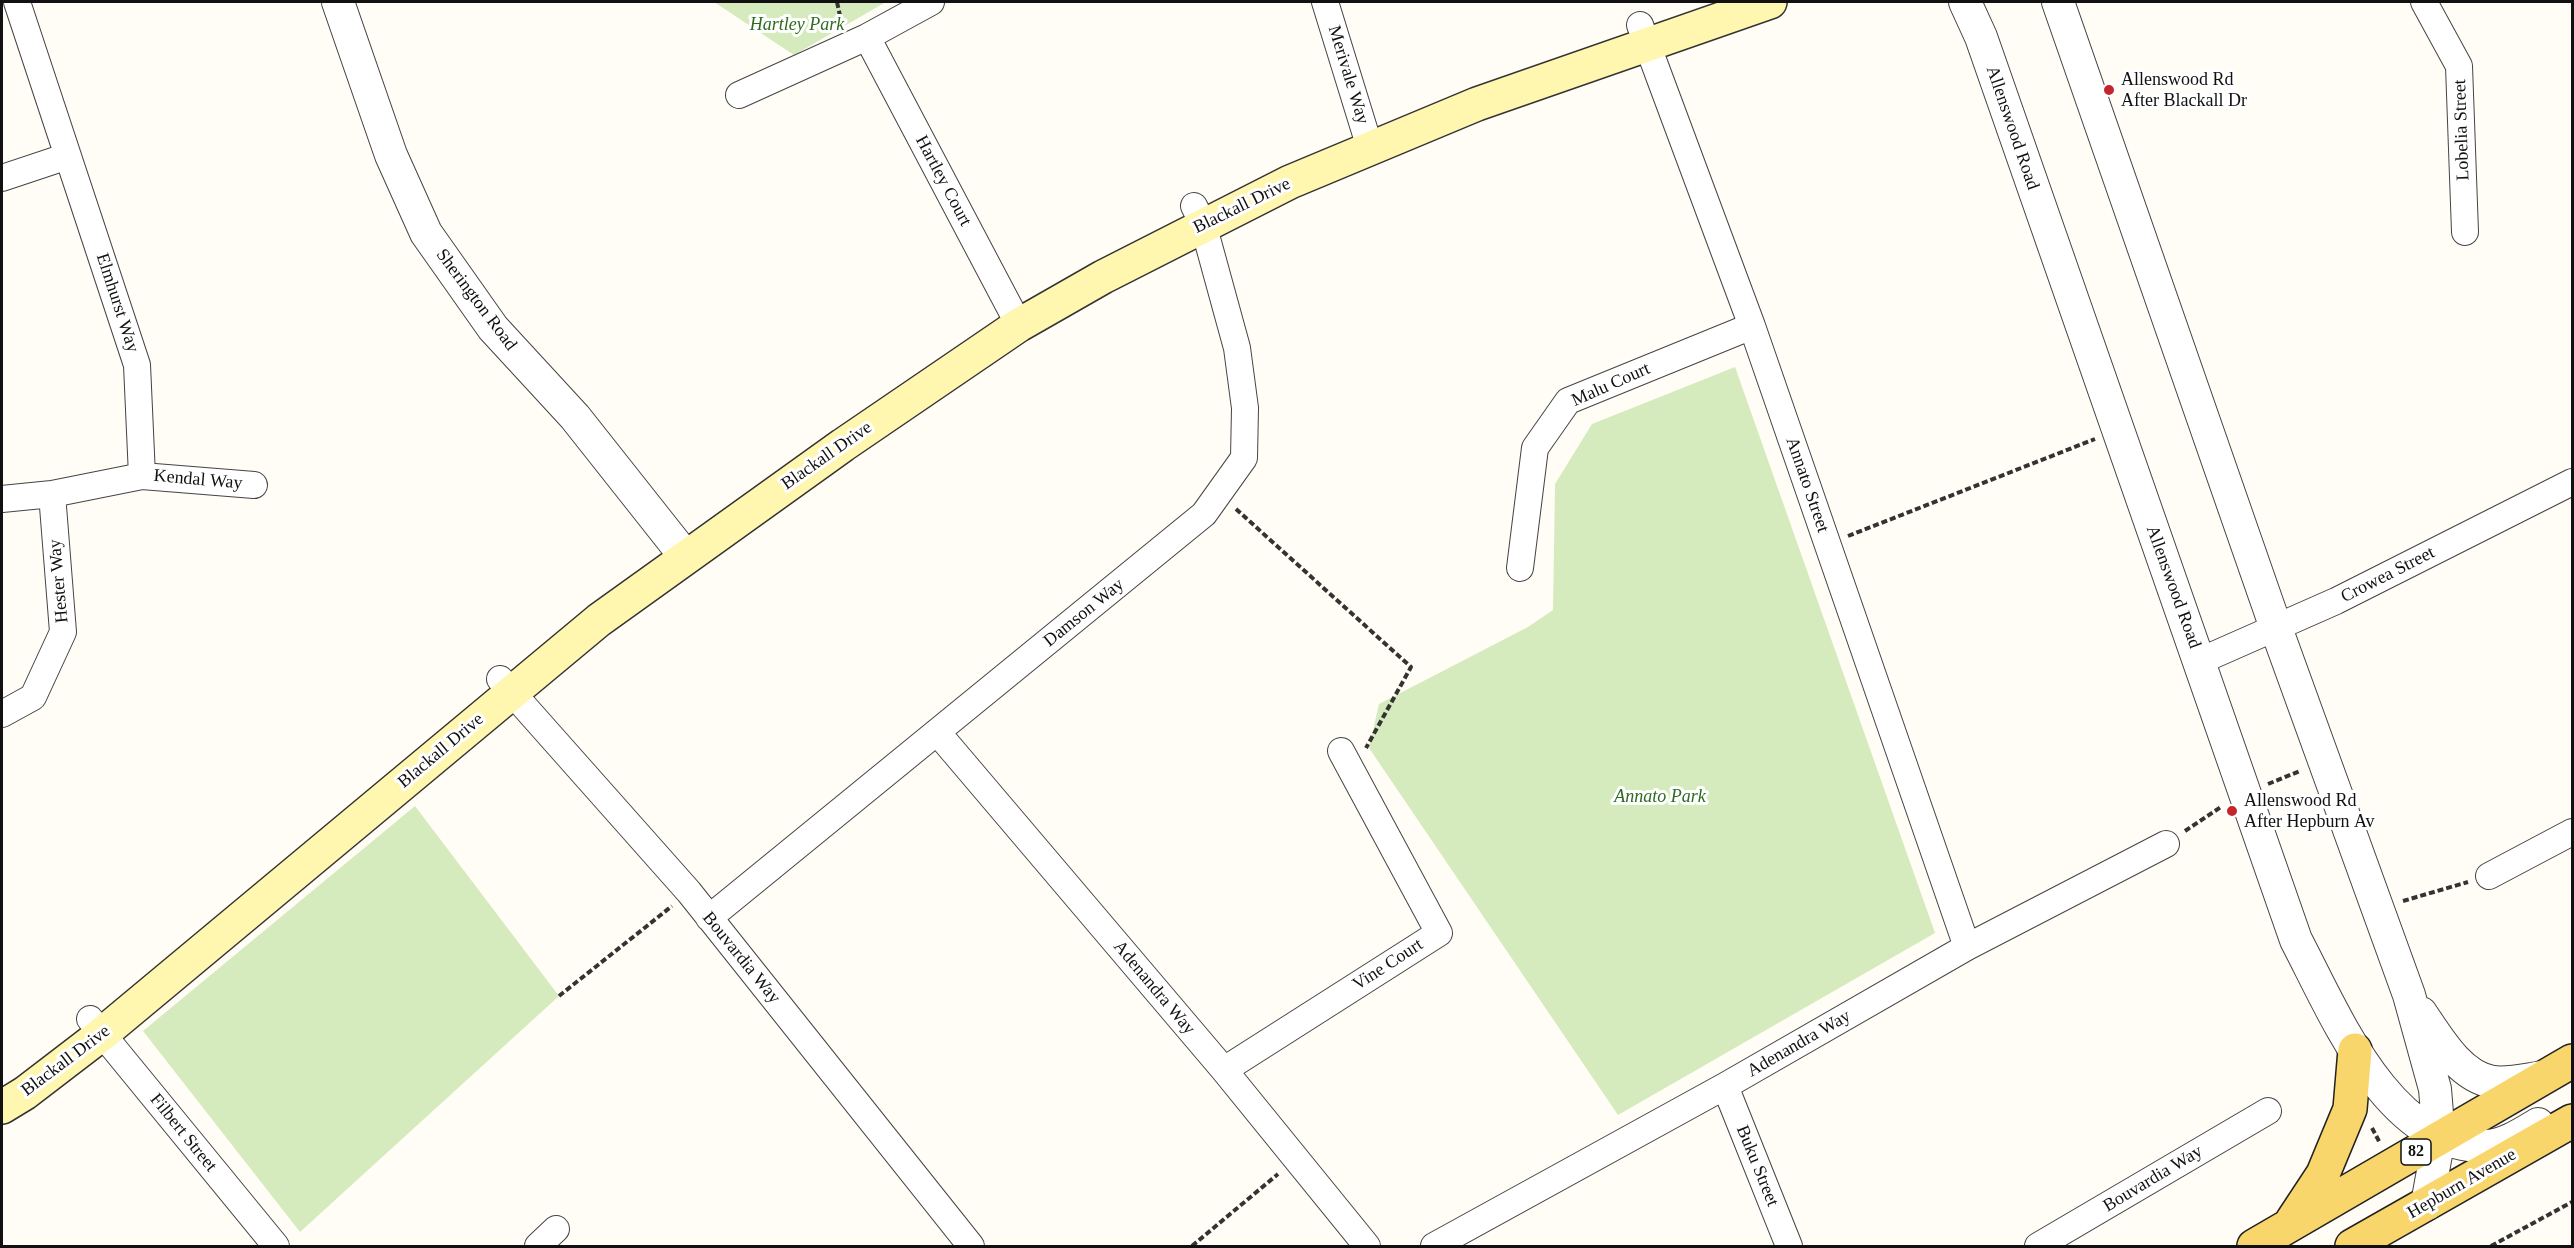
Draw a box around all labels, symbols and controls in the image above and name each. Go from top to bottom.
park label: Hartley Park [750,14,844,36]
street label: Merivale Way [1323,23,1373,127]
street label: Allenswood Road [1981,63,2043,193]
place label: Allenswood Rd After Blackall Dr [2121,69,2247,112]
street label: Lobelia Street [2449,79,2475,181]
marker: Allenswood Rd After Blackall Dr [2102,83,2116,97]
street label: Hartley Court [910,132,976,230]
street label: Blackall Drive [1190,173,1294,239]
street label: Sherington Road [431,245,521,355]
street label: Elmhurst Way [91,251,143,355]
street label: Malu Court [1568,358,1654,412]
street label: Blackall Drive [778,417,876,495]
street label: Annato Street [1781,434,1833,536]
street label: Kendal Way [153,465,243,495]
street label: Allenswood Road [2141,522,2205,652]
street label: Hester Way [45,538,73,624]
street label: Crowea Street [2337,542,2439,608]
street label: Damson Way [1039,574,1129,652]
street label: Blackall Drive [394,709,488,793]
park label: Annato Park [1614,786,1706,808]
place label: Allenswood Rd After Hepburn Av [2244,790,2375,832]
marker: Allenswood Rd After Hepburn Av [2225,804,2239,818]
street label: Bouvardia Way [697,908,785,1008]
street label: Vine Court [1349,934,1427,996]
street label: Adenandra Way [1108,937,1200,1039]
street label: Adenandra Way [1743,1006,1855,1082]
street label: Blackall Drive [17,1021,115,1101]
street label: Filbert Street [145,1089,221,1177]
street label: Buku Street [1731,1122,1783,1210]
road number: 82 [2401,1139,2431,1165]
street label: Bouvardia Way [2099,1141,2207,1217]
street label: Hepburn Avenue [2404,1144,2520,1224]

